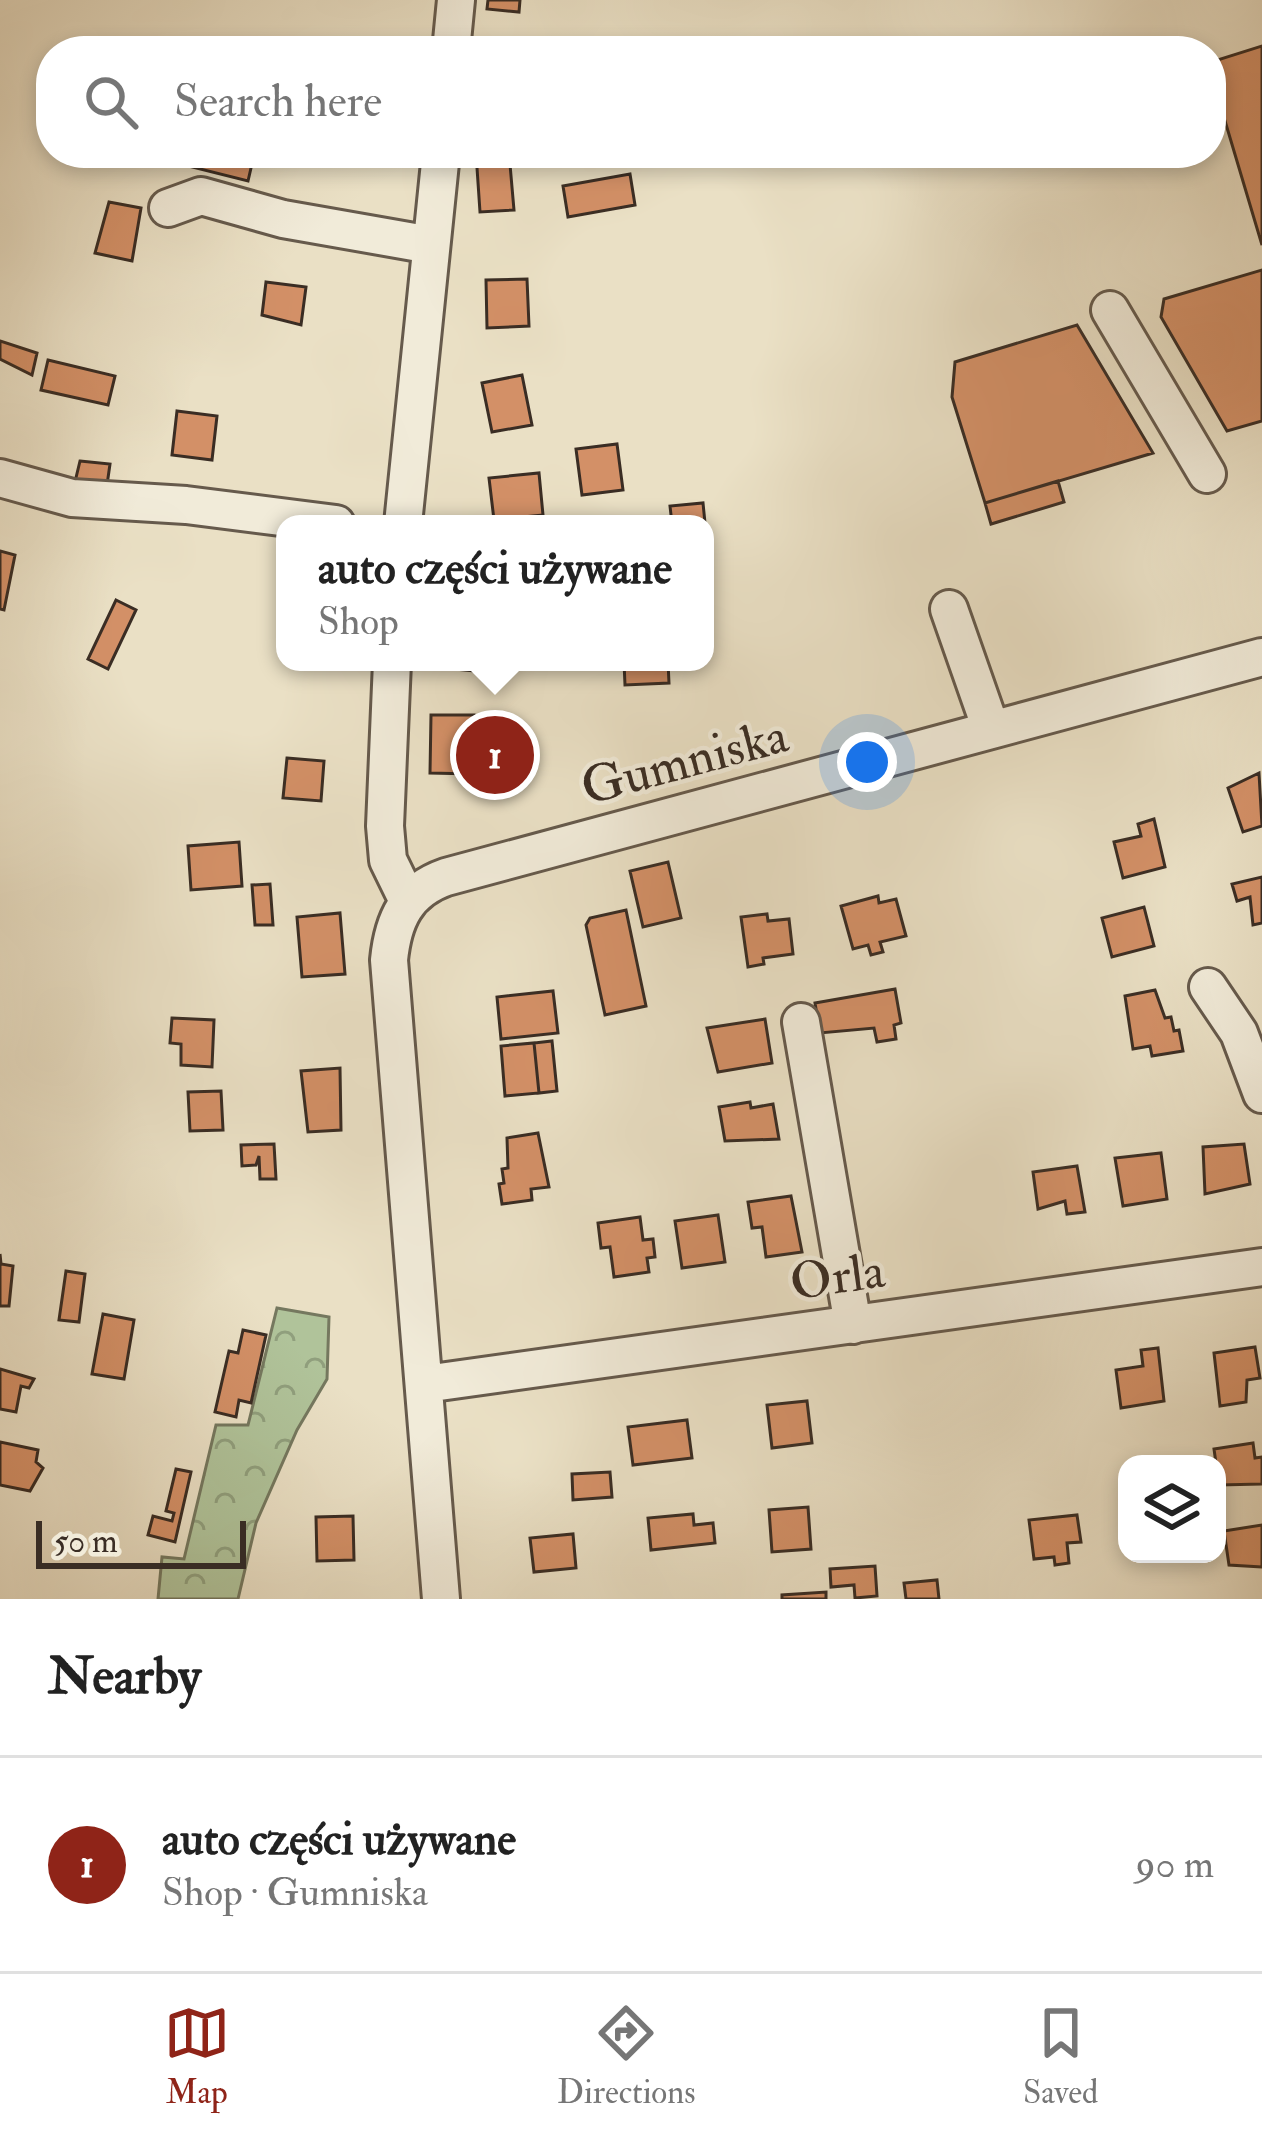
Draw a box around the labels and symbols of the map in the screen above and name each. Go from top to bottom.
street label: Gumniska [574,703,796,820]
pin: 1 [456,710,534,800]
your location [837,732,897,792]
street label: Orla [786,1239,889,1315]
scale bar [36,1515,246,1568]

